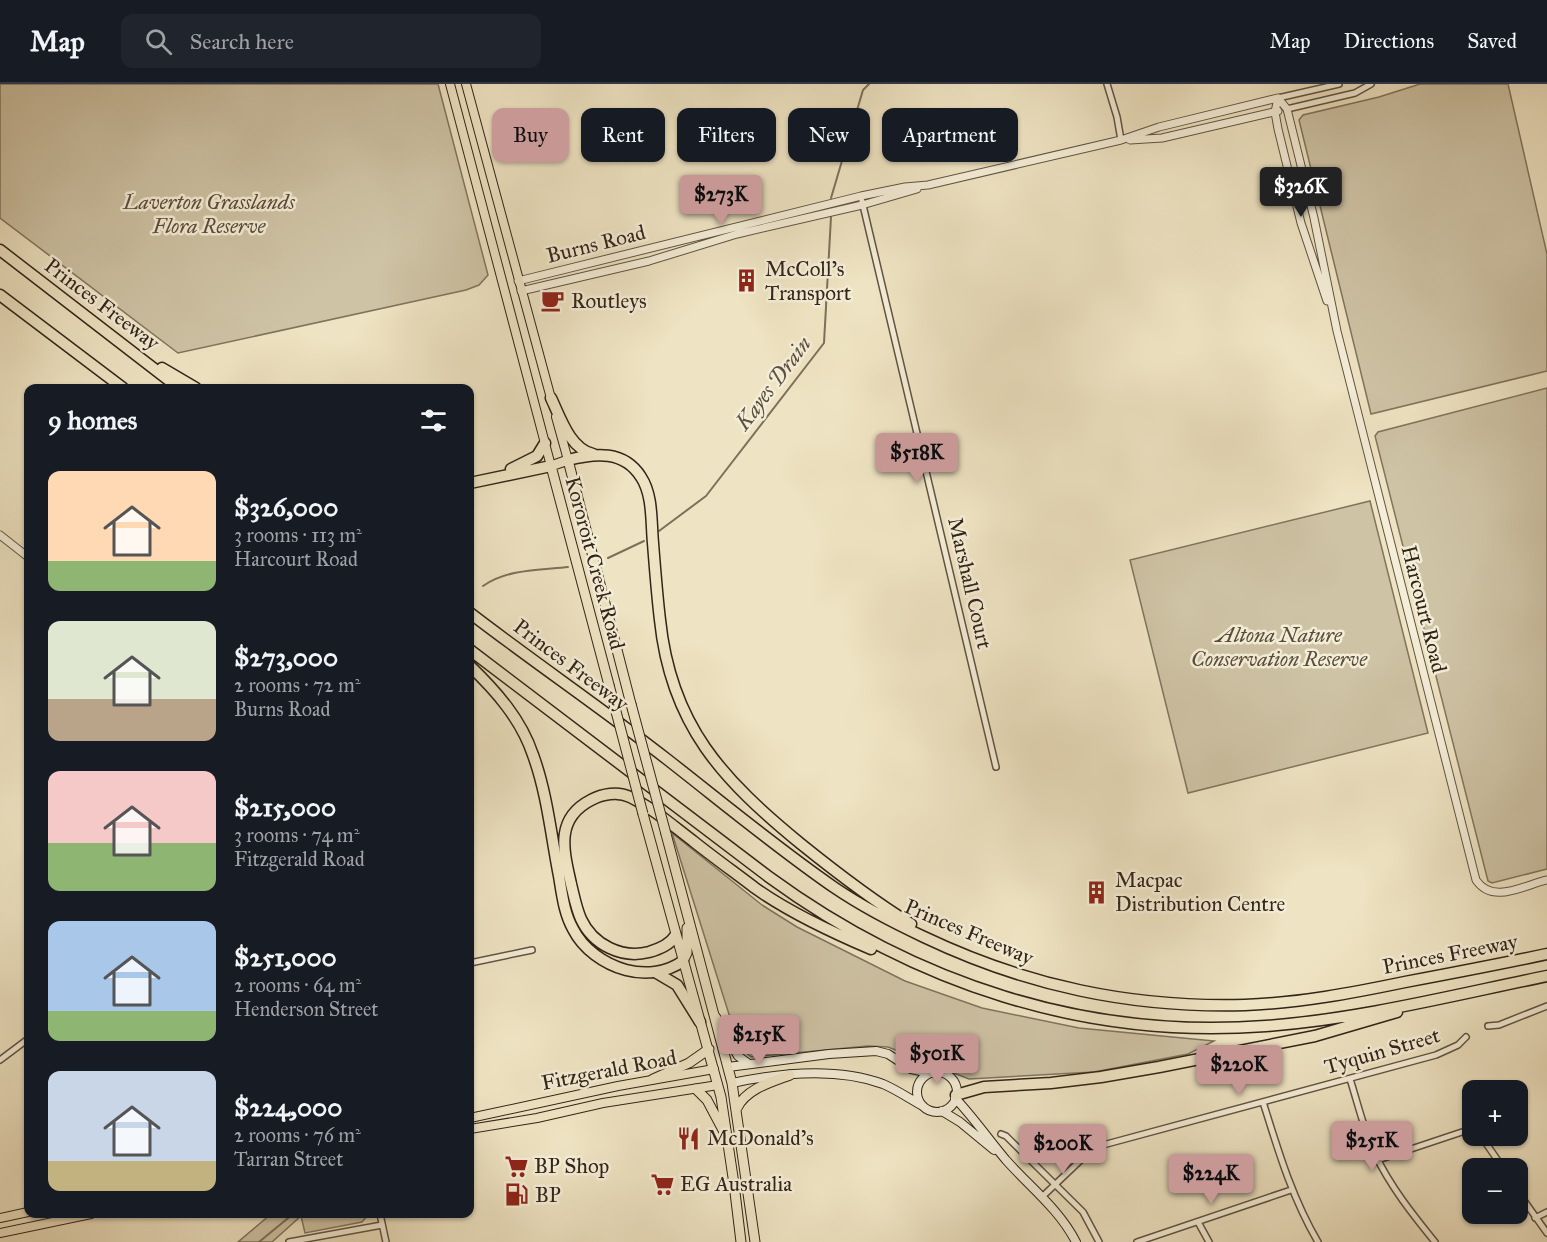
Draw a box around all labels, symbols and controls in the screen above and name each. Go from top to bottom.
search box [121,14,541,68]
text: Map [30,24,85,59]
icon: search [142,25,175,58]
text: Search here [190,28,294,55]
text: Map [1270,28,1311,54]
text: Directions [1344,28,1434,54]
text: Saved [1467,28,1517,54]
chip: Buy [492,108,569,162]
chip: Rent [581,108,665,162]
chip: Filters [677,108,776,162]
chip: New [788,108,870,162]
chip: Apartment [882,108,1018,162]
pin: $326K [1259,167,1343,218]
text: $326K [1274,174,1328,198]
pin: $273K [679,175,763,226]
text: $273K [694,182,748,206]
park label: Laverton Grasslands Flora Reserve [122,189,296,239]
street label: Burns Road [544,219,649,269]
street label: Princes Freeway [39,252,166,356]
place label: McColl's Transport [765,256,852,306]
building icon: McColl's Transport [734,268,760,294]
cafe icon: Routleys [540,288,566,314]
place label: Routleys [571,288,647,314]
water label: Kayes Drain [728,330,817,436]
text: 9 homes [48,404,137,436]
icon: filters [417,404,450,437]
pin: $518K [875,433,959,484]
text: $518K [890,440,944,464]
street label: Kororoit Creek Road [559,474,631,653]
text: $326,000 [234,491,338,523]
icon: home [96,495,168,567]
street label: Marshall Court [942,515,998,652]
text: 3 rooms · 113 m² [234,523,362,547]
street label: Harcourt Road [1396,543,1452,676]
text: Harcourt Road [234,547,358,571]
street label: Princes Freeway [508,613,635,717]
park label: Altona Nature Conservation Reserve [1191,622,1368,672]
text: $273,000 [234,641,338,673]
icon: home [96,645,168,717]
text: 2 rooms · 72 m² [234,673,361,697]
text: Burns Road [234,697,330,721]
text: $215,000 [234,791,336,823]
icon: home [96,795,168,867]
text: 3 rooms · 74 m² [234,823,359,847]
text: Fitzgerald Road [234,847,365,871]
place label: Macpac Distribution Centre [1115,867,1286,917]
building icon: Macpac Distribution Centre [1084,879,1110,905]
street label: Princes Freeway [901,893,1038,971]
street label: Princes Freeway [1380,928,1521,980]
text: $251,000 [234,941,337,973]
icon: home [96,945,168,1017]
text: 2 rooms · 64 m² [234,973,361,997]
text: Henderson Street [234,997,378,1021]
pin: $215K [717,1015,801,1066]
text: $215K [732,1022,786,1046]
street label: Tyquin Street [1321,1022,1443,1080]
pin: $501K [895,1034,979,1085]
text: $501K [910,1041,964,1065]
street label: Fitzgerald Road [539,1044,679,1096]
pin: $220K [1197,1045,1281,1096]
text: $220K [1210,1052,1268,1076]
map controls [1462,1080,1528,1224]
button: + [1462,1080,1528,1146]
text: $224,000 [234,1091,342,1123]
icon: home [96,1095,168,1167]
pin: $251K [1330,1121,1414,1172]
text: 2 rooms · 76 m² [234,1123,361,1147]
pin: $200K [1021,1124,1105,1175]
restaurant icon: McDonald's [676,1125,702,1151]
place label: McDonald's [707,1125,814,1151]
text: $251K [1345,1128,1399,1152]
text: $200K [1033,1131,1093,1155]
text: Tarran Street [234,1147,343,1171]
supermarket icon: BP Shop [503,1153,529,1179]
place label: BP Shop [534,1153,609,1179]
pin: $224K [1169,1154,1253,1205]
button: − [1462,1158,1528,1224]
text: $224K [1183,1161,1240,1185]
supermarket icon: EG Australia [649,1171,675,1197]
place label: EG Australia [680,1171,792,1197]
fuel station icon: BP [504,1182,530,1208]
place label: BP [535,1182,561,1208]

